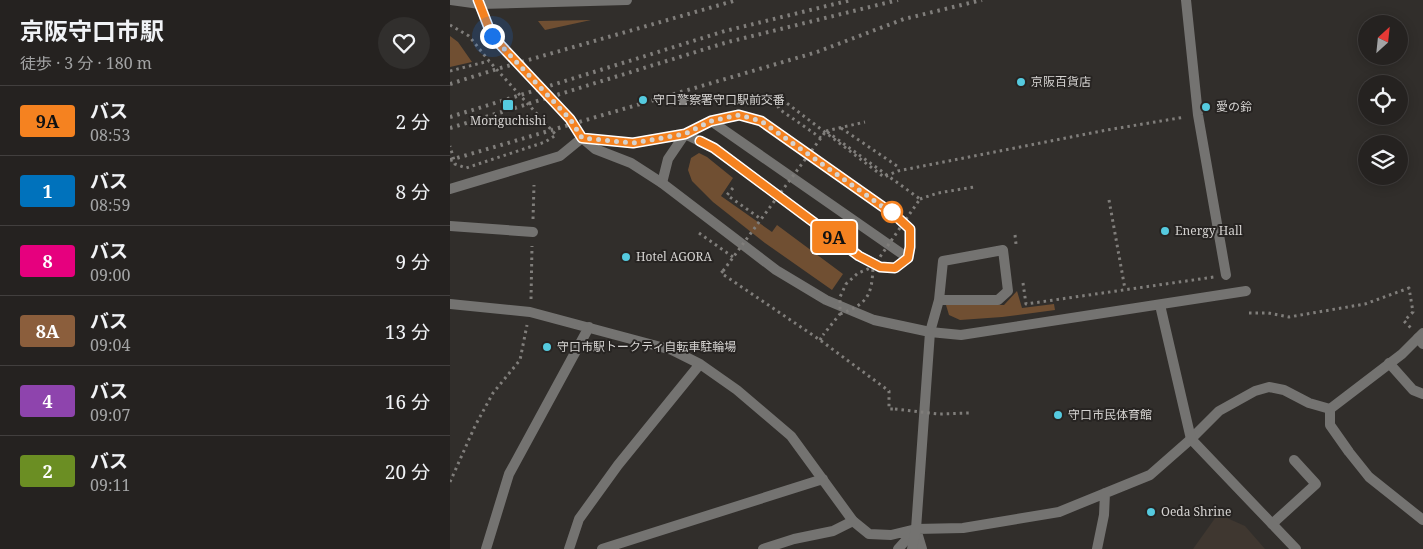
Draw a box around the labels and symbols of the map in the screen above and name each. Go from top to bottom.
north arrow [1358,15,1408,65]
your location [480,24,505,49]
place label: 京阪百貨店 [1031,73,1091,90]
marker: 京阪百貨店 [1015,76,1027,88]
place label: 守口警察署守口駅前交番 [653,91,785,108]
marker: 守口警察署守口駅前交番 [637,94,649,106]
marker: Moriguchishi [501,98,515,112]
place label: 愛の鈴 [1216,98,1252,115]
marker: 愛の鈴 [1200,101,1212,113]
place label: Moriguchishi [470,112,546,129]
unlabelled marker [881,201,903,223]
line badge: 9A [812,221,856,253]
place label: Energy Hall [1175,222,1243,239]
marker: Energy Hall [1159,225,1171,237]
place label: Hotel AGORA [636,248,712,265]
marker: Hotel AGORA [620,251,632,263]
place label: 守口市駅トークティ自転車駐輪場 [557,338,736,355]
marker: 守口市駅トークティ自転車駐輪場 [541,341,553,353]
place label: 守口市民体育館 [1068,406,1152,423]
marker: 守口市民体育館 [1052,409,1064,421]
place label: Oeda Shrine [1161,503,1231,520]
marker: Oeda Shrine [1145,506,1157,518]

